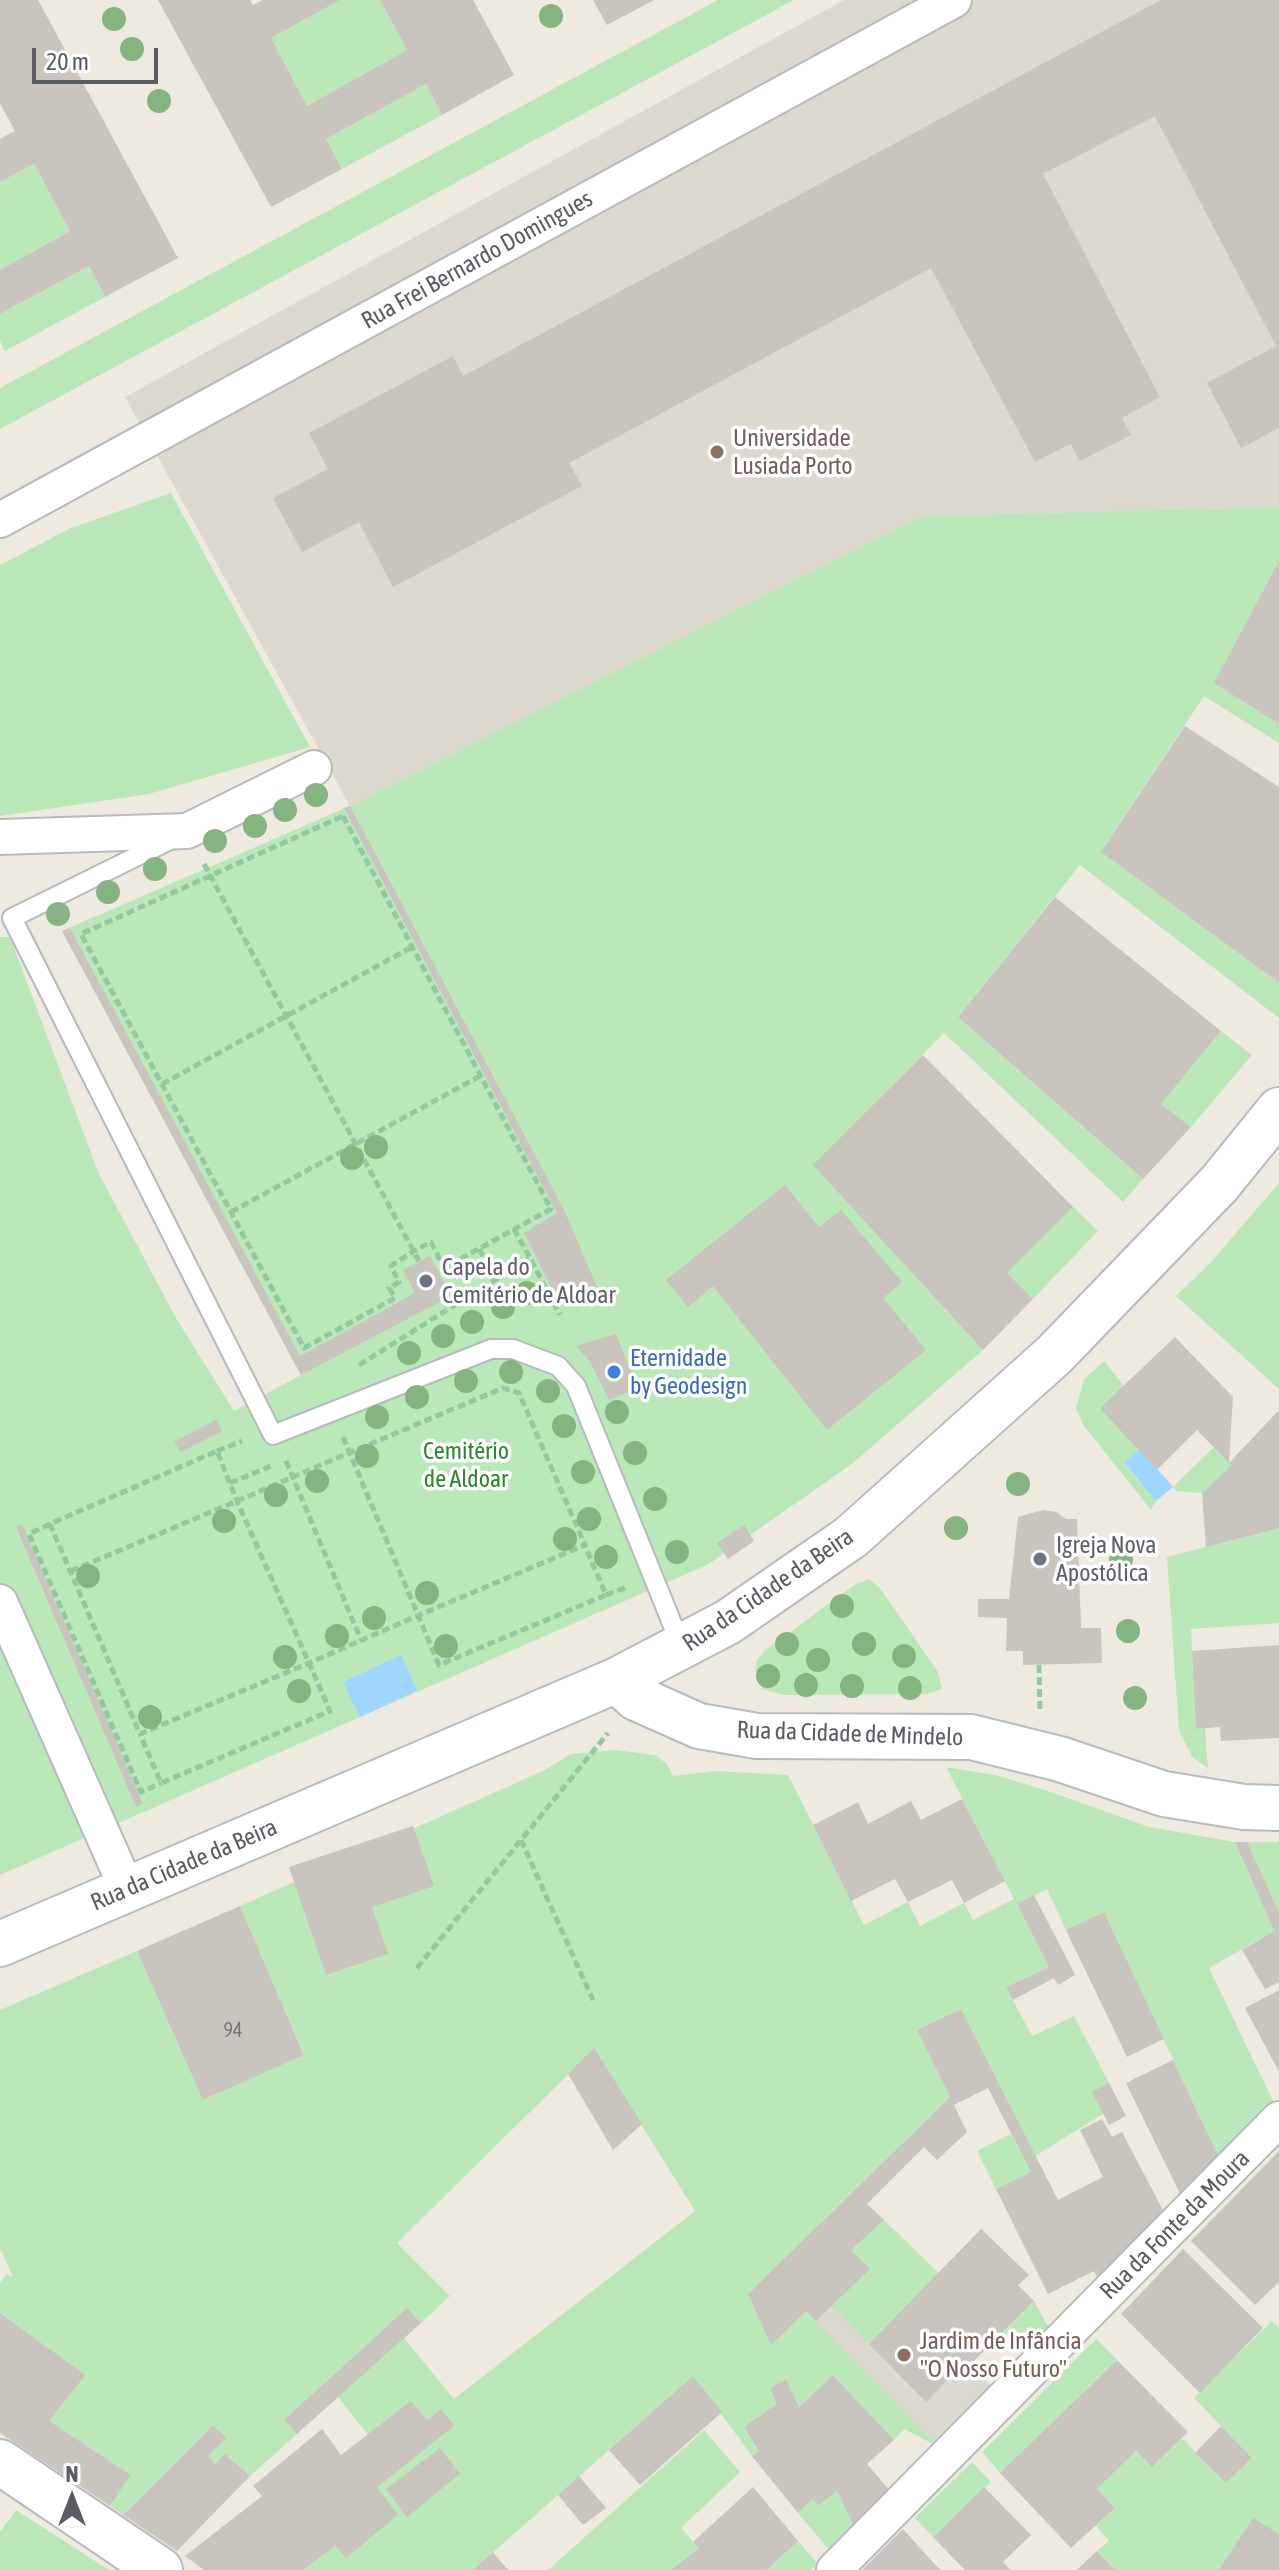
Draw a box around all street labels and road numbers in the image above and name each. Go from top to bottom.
street label: Rua Frei Bernardo Domingues [356,184,598,336]
street label: Rua da Cidade da Beira [677,1522,859,1658]
street label: Rua da Cidade de Mindelo [736,1716,964,1752]
street label: Rua da Cidade da Beira [86,1813,282,1917]
street label: Rua da Fonte da Moura [1094,2144,1256,2306]

